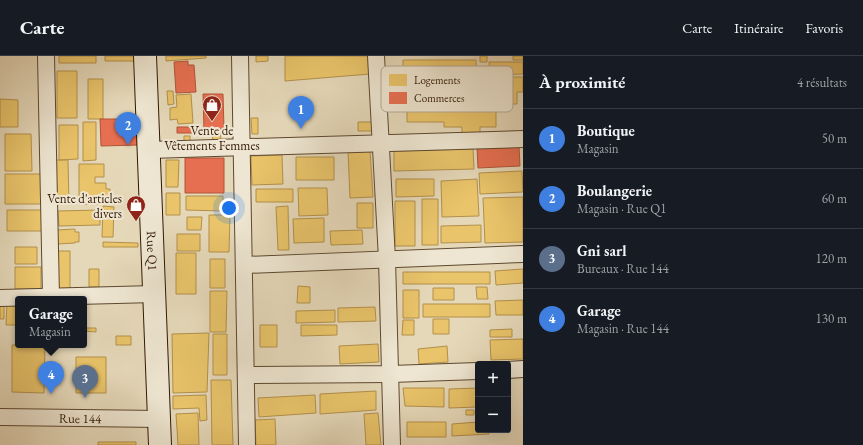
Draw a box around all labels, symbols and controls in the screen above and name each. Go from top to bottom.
text: Carte [20,15,64,40]
text: Carte [682,19,712,37]
text: Itinéraire [734,19,784,37]
text: Favoris [806,19,843,37]
legend [381,66,513,112]
text: À proximité [539,71,625,93]
text: Logements [414,73,461,87]
text: 4 résultats [797,74,847,91]
text: Commerces [414,91,465,105]
shop icon: Vente de Vêtements Femmes [201,94,223,122]
pin: 1 [288,96,314,129]
pin: 2 [115,112,141,145]
text: Boutique [577,121,635,140]
place label: Vente de Vêtements Femmes [164,122,260,154]
text: 1 [549,130,555,147]
text: 50 m [822,130,847,147]
text: Magasin [577,140,619,157]
text: Boulangerie [577,181,652,200]
place label: Vente d'articles divers [47,190,122,222]
text: 2 [549,190,555,207]
text: 60 m [822,190,847,207]
shop icon: Vente d'articles divers [125,194,147,222]
your location [219,198,239,218]
text: Magasin · Rue Q1 [577,200,666,217]
street label: Rue Q1 [143,231,162,271]
text: Gni sarl [577,241,627,260]
text: 3 [549,250,555,267]
text: 120 m [816,250,847,267]
text: Bureaux · Rue 144 [577,260,669,277]
popup [15,296,87,348]
text: Garage [577,301,621,320]
text: Garage [29,304,73,323]
text: 4 [549,310,555,327]
text: 130 m [816,310,847,327]
text: Magasin · Rue 144 [577,320,669,337]
text: Magasin [29,323,71,340]
pin: 4 [38,361,64,394]
map controls [475,361,511,433]
button: + [475,361,511,397]
pin: 3 [72,365,98,398]
button: − [475,397,511,433]
street label: Rue 144 [59,409,102,427]

